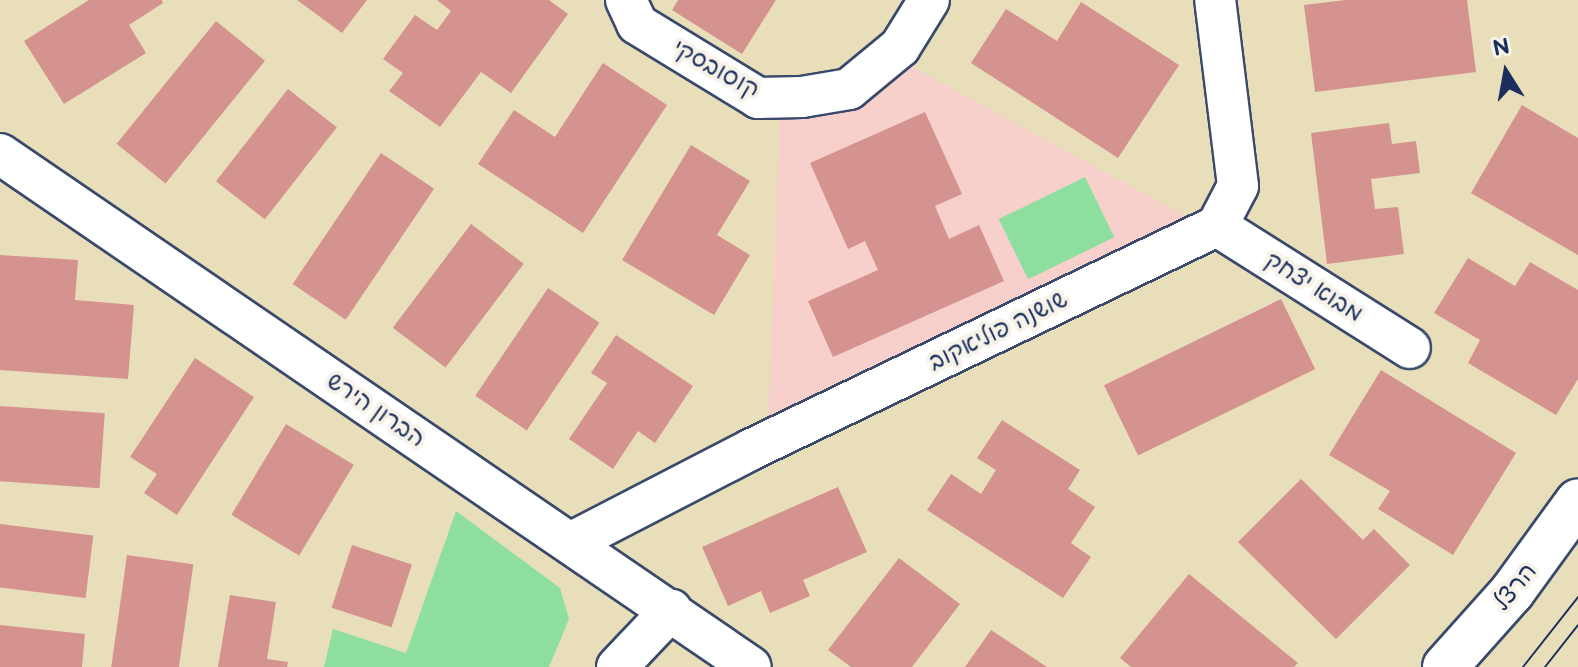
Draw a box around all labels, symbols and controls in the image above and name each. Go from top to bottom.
north arrow [1466,32,1546,112]
street label: קוסובסקי [668,33,764,105]
text: N [1491,33,1512,63]
street label: מבוא יצחק [1260,246,1368,328]
street label: שושנה פוליאקוב [924,285,1072,377]
street label: הברון הירש [321,367,431,453]
street label: הרצל [1487,557,1543,617]

